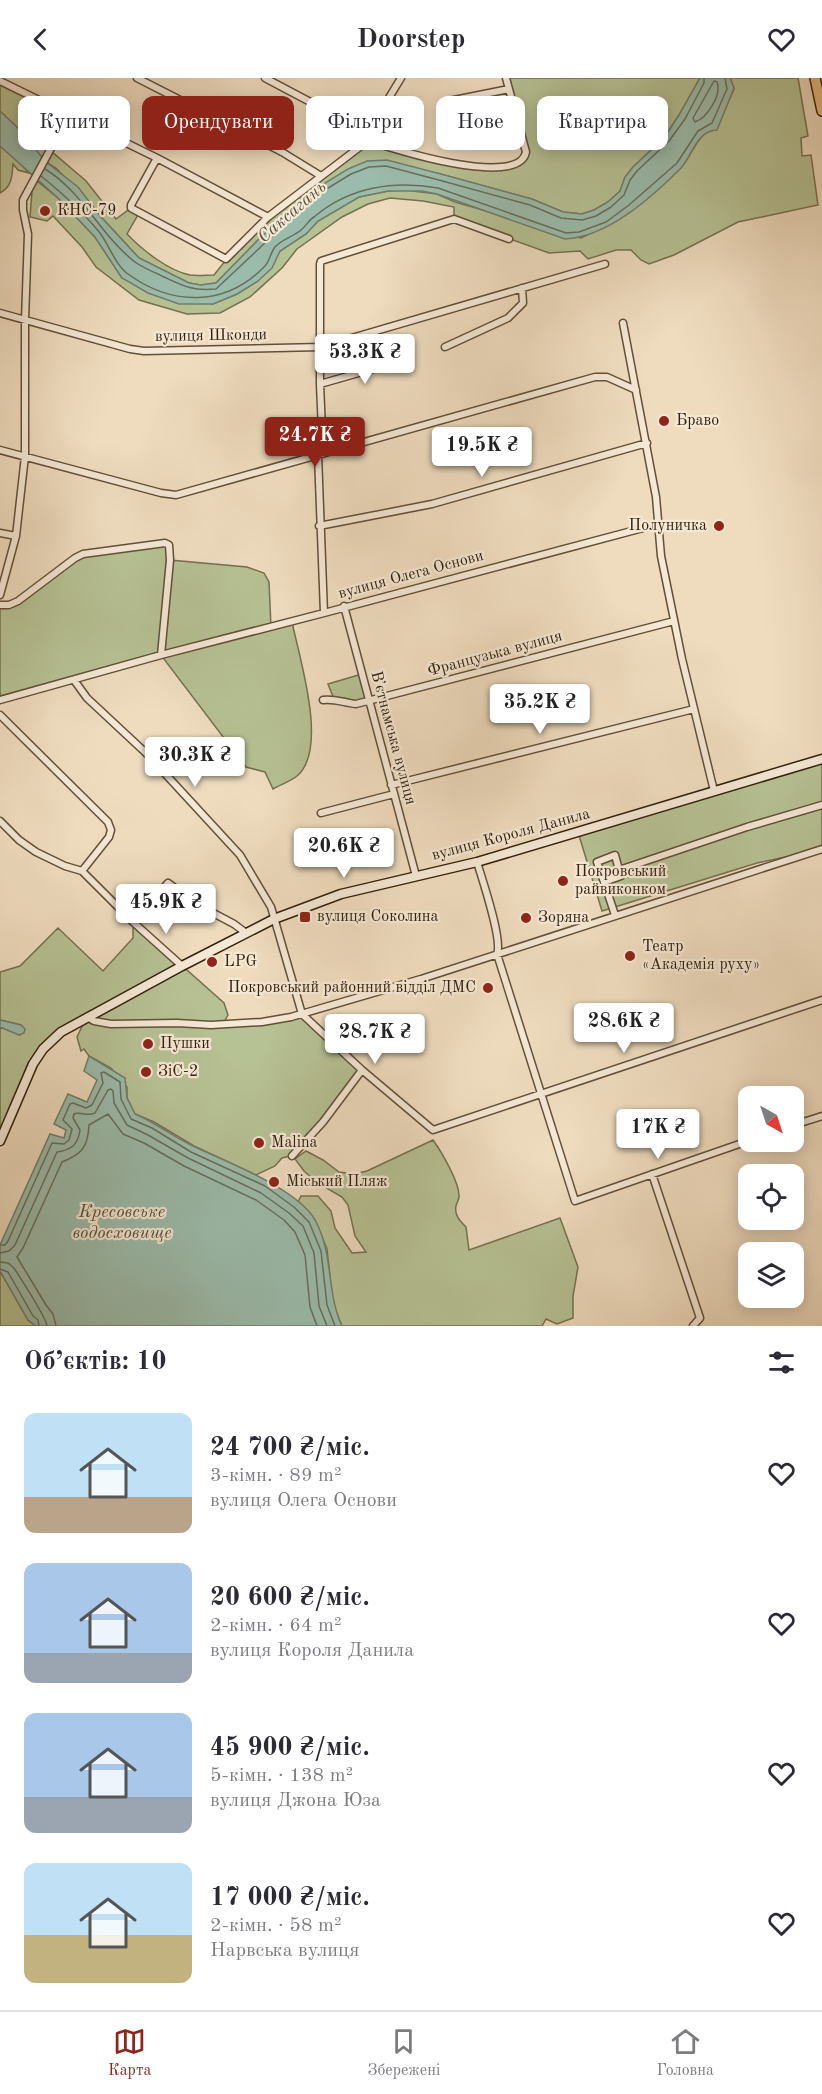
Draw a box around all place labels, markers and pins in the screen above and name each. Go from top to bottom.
place label: КНС-79 [57,203,116,219]
marker: КНС-79 [38,204,52,218]
pin: 53.3K ₴ [310,334,420,385]
place label: Браво [676,413,719,429]
marker: Браво [657,414,671,428]
pin: 24.7K ₴ [260,417,370,468]
pin: 19.5K ₴ [427,427,537,478]
place label: Полуничка [629,518,707,534]
marker: Полуничка [712,519,726,533]
pin: 35.2K ₴ [485,684,595,735]
pin: 30.3K ₴ [140,737,250,788]
pin: 20.6K ₴ [289,828,399,879]
place label: Покровський райвиконком [575,864,666,898]
marker: Покровський райвиконком [556,874,570,888]
pin: 45.9K ₴ [111,884,221,935]
place label: вулиця Соколина [317,909,439,925]
marker: вулиця Соколина [298,910,312,924]
place label: Зоряна [538,910,589,926]
marker: Зоряна [519,911,533,925]
place label: Театр «Академія руху» [642,939,760,973]
marker: Театр «Академія руху» [623,949,637,963]
place label: LPG [224,954,258,970]
marker: LPG [205,955,219,969]
place label: Покровський районний відділ ДМС [228,980,476,996]
marker: Покровський районний відділ ДМС [481,981,495,995]
pin: 28.6K ₴ [569,1003,679,1054]
pin: 28.7K ₴ [320,1014,430,1065]
place label: Пушки [160,1036,210,1052]
marker: Пушки [141,1037,155,1051]
place label: ЗіС-2 [158,1064,198,1080]
marker: ЗіС-2 [139,1065,153,1079]
pin: 17K ₴ [616,1109,700,1160]
place label: Malina [271,1135,318,1151]
marker: Malina [252,1136,266,1150]
place label: Міський Пляж [286,1174,388,1190]
marker: Міський Пляж [267,1175,281,1189]

